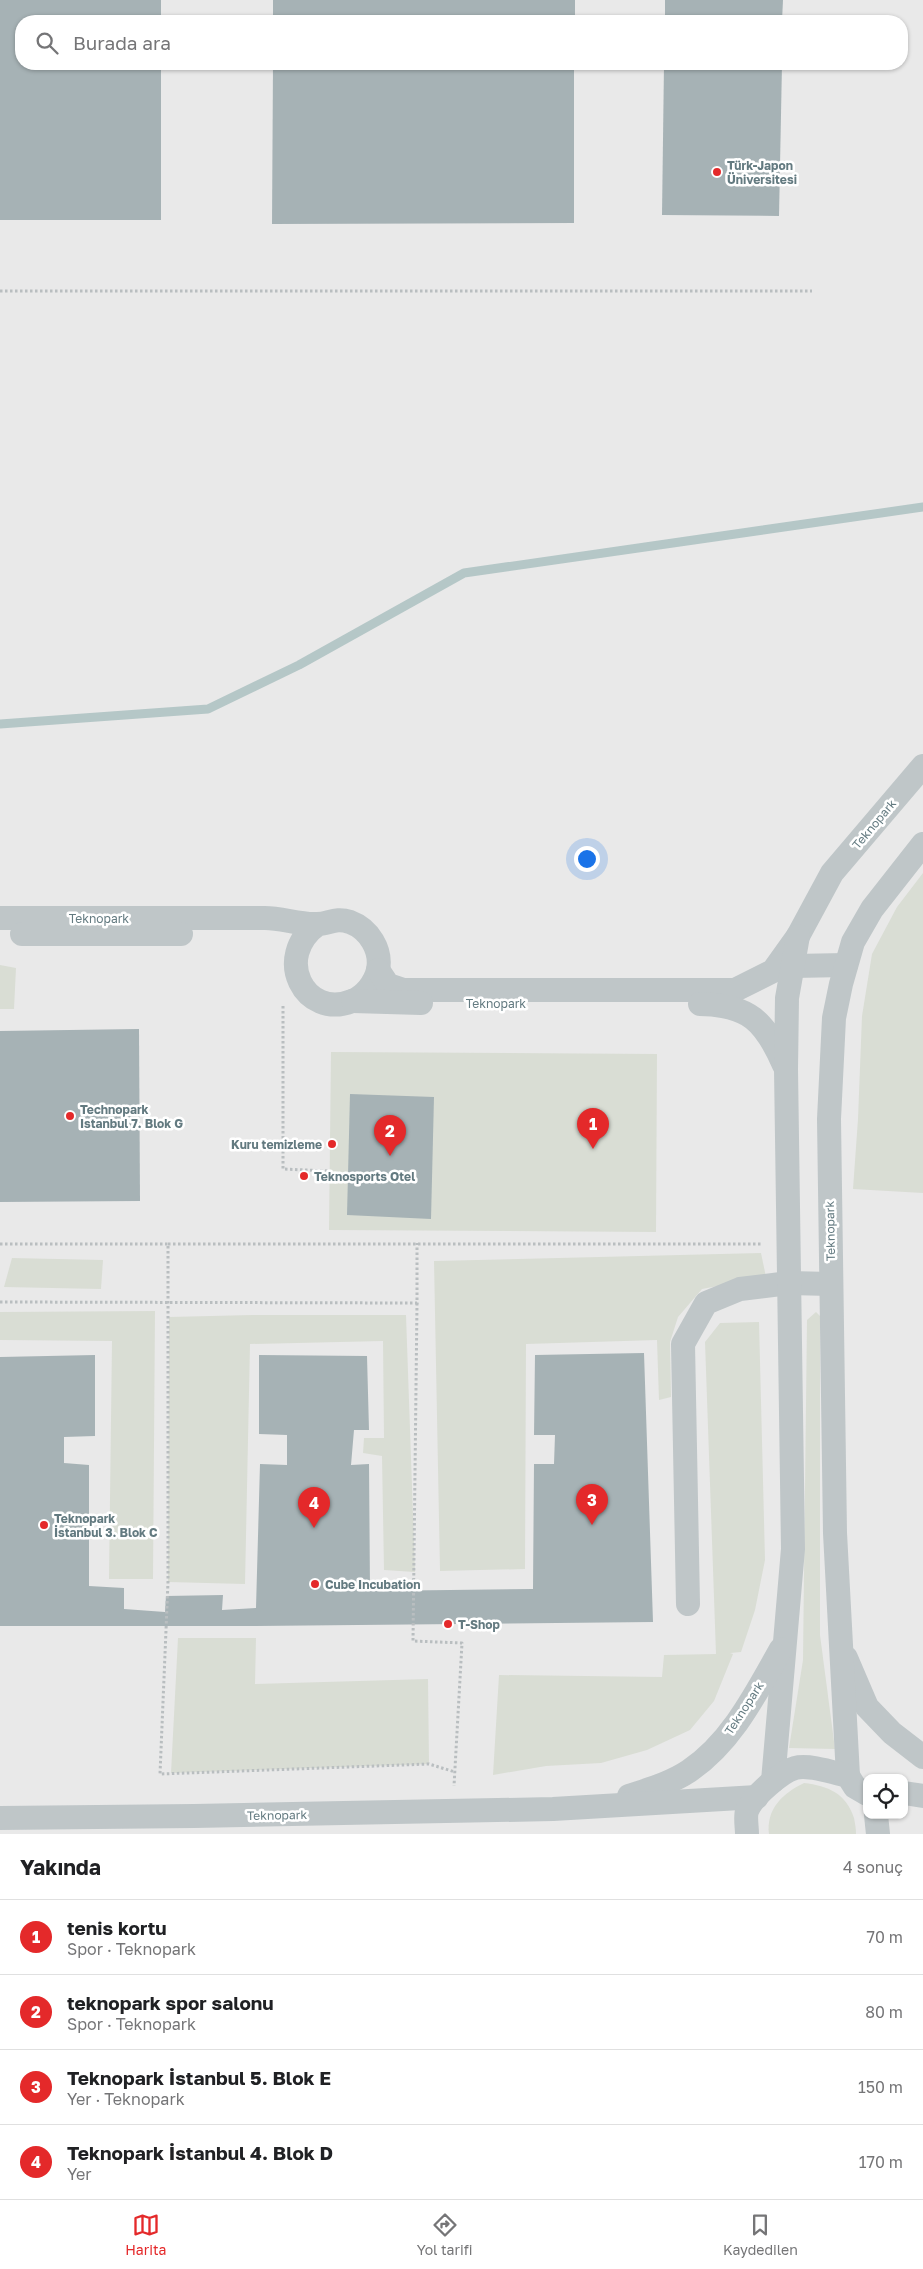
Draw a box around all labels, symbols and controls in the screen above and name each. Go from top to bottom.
search box [15,15,908,70]
icon: search [33,29,61,57]
text: Burada ara [73,31,171,54]
place label: Türk-Japon Üniversitesi [727,158,797,187]
marker: Türk-Japon Üniversitesi [711,166,723,178]
street label: Teknopark [849,796,899,852]
your location [574,846,600,872]
street label: Teknopark [69,911,129,926]
street label: Teknopark [466,996,526,1011]
place label: Technopark Istanbul 7. Blok G [80,1102,183,1131]
pin: 1 [577,1108,609,1149]
marker: Technopark Istanbul 7. Blok G [64,1110,76,1122]
pin: 2 [374,1115,406,1156]
place label: Kuru temizleme [231,1137,322,1152]
marker: Kuru temizleme [326,1138,338,1150]
place label: Teknosports Otel [314,1169,415,1184]
marker: Teknosports Otel [298,1170,310,1182]
street label: Teknopark [822,1201,838,1261]
pin: 3 [576,1484,608,1525]
pin: 4 [298,1487,330,1528]
place label: Teknopark İstanbul 3. Blok C [54,1511,158,1540]
marker: Teknopark İstanbul 3. Blok C [38,1519,50,1531]
place label: Cube Incubation [325,1577,420,1592]
marker: Cube Incubation [309,1578,321,1590]
place label: T-Shop [458,1617,501,1632]
marker: T-Shop [442,1618,454,1630]
street label: Teknopark [721,1678,767,1737]
map controls [863,1774,908,1819]
button: locate [863,1774,908,1819]
street label: Teknopark [247,1807,307,1823]
text: Yakında [20,1854,101,1880]
text: 4 sonuç [843,1857,903,1877]
text: tenis kortu [67,1916,167,1939]
text: 1 [32,1927,40,1947]
text: 70 m [866,1927,903,1947]
text: Spor · Teknopark [67,1939,196,1959]
text: teknopark spor salonu [67,1991,274,2014]
text: 2 [31,2002,41,2022]
text: 80 m [865,2002,903,2022]
text: Spor · Teknopark [67,2014,196,2034]
text: Teknopark İstanbul 5. Blok E [67,2066,331,2089]
text: 3 [31,2077,41,2097]
text: 150 m [858,2077,903,2097]
text: Yer · Teknopark [67,2089,185,2109]
text: Teknopark İstanbul 4. Blok D [67,2141,333,2164]
text: 4 [31,2152,41,2172]
text: 170 m [859,2152,903,2172]
text: Yer [67,2164,91,2184]
tab: Harita [125,2211,166,2258]
tab: Yol tarifi [417,2211,473,2258]
tab: Kaydedilen [723,2211,798,2258]

